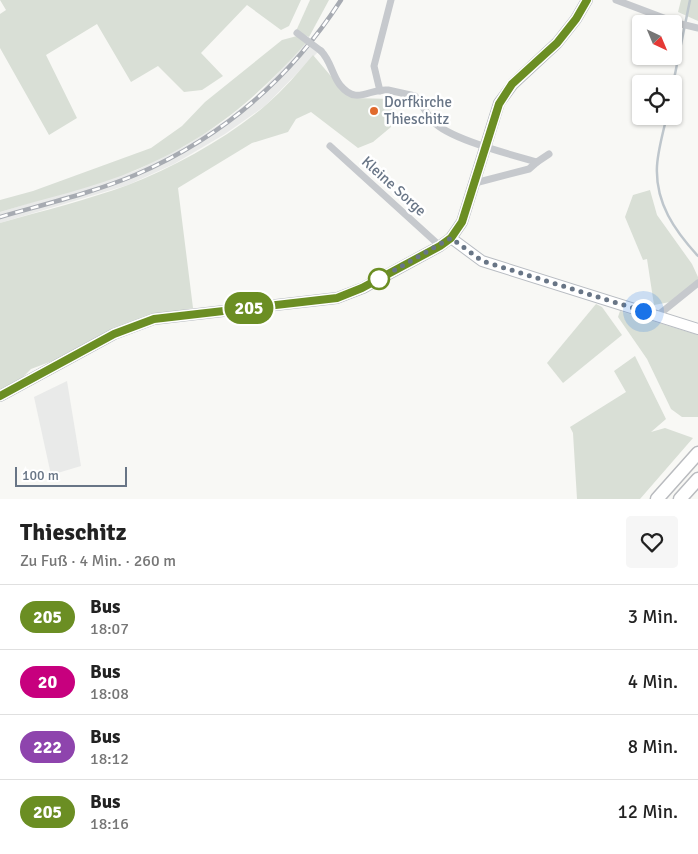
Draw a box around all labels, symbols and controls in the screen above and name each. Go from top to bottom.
north arrow [632,15,682,65]
map controls [632,15,682,125]
button: locate [632,75,682,125]
place label: Dorfkirche Thieschitz [384,93,452,128]
marker: Dorfkirche Thieschitz [368,105,380,117]
street label: Kleine Sorge [358,152,430,220]
unlabelled marker [368,268,390,290]
line badge: 205 [220,292,278,324]
text: 205 [234,297,264,319]
your location [631,299,656,324]
scale bar [15,464,128,487]
text: 100 m [22,467,59,484]
button: heart [626,516,678,568]
text: Thieschitz [20,517,127,547]
text: Zu Fuß · 4 Min. · 260 m [20,551,176,571]
text: Bus [90,595,121,619]
text: 3 Min. [628,605,678,629]
text: 205 [33,606,62,628]
text: 18:07 [90,619,129,639]
text: Bus [90,660,121,684]
text: 4 Min. [628,670,678,694]
text: 20 [38,671,57,693]
text: 18:08 [90,684,129,704]
text: Bus [90,725,121,749]
text: 8 Min. [628,735,678,759]
text: 222 [33,736,62,758]
text: 18:12 [90,749,129,769]
text: Bus [90,790,121,814]
text: 12 Min. [617,800,678,824]
text: 205 [33,801,62,823]
text: 18:16 [90,814,129,834]

